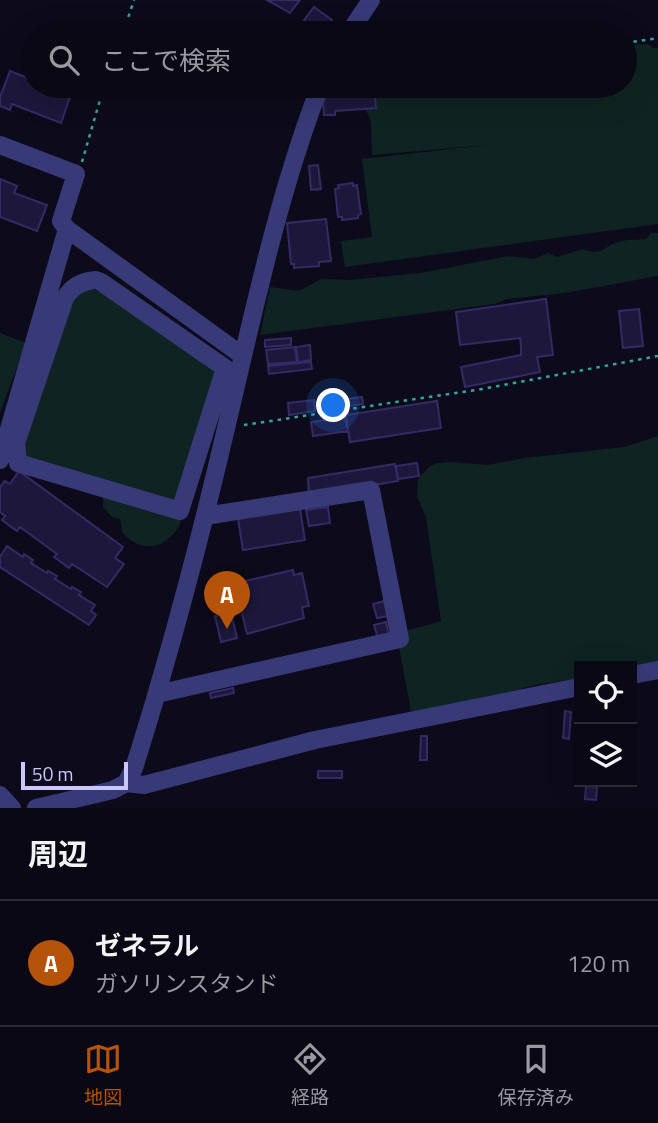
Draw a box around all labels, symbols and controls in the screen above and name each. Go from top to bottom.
search box [21,21,637,98]
icon: search [45,41,83,79]
text: ここで検索 [101,41,231,80]
your location [316,388,350,422]
pin: A [204,571,250,629]
map controls [574,661,637,787]
button: locate [574,661,637,724]
button: layers [574,724,637,787]
scale bar [21,759,128,791]
text: 50 m [32,759,73,788]
text: 周辺 [28,831,88,877]
text: ゼネラル [95,926,199,965]
text: A [44,946,58,981]
text: 120 m [567,946,630,981]
text: ガソリンスタンド [95,966,279,1001]
tab: 地図 [84,1040,122,1111]
tab: 経路 [291,1040,329,1111]
tab: 保存済み [498,1040,574,1111]

